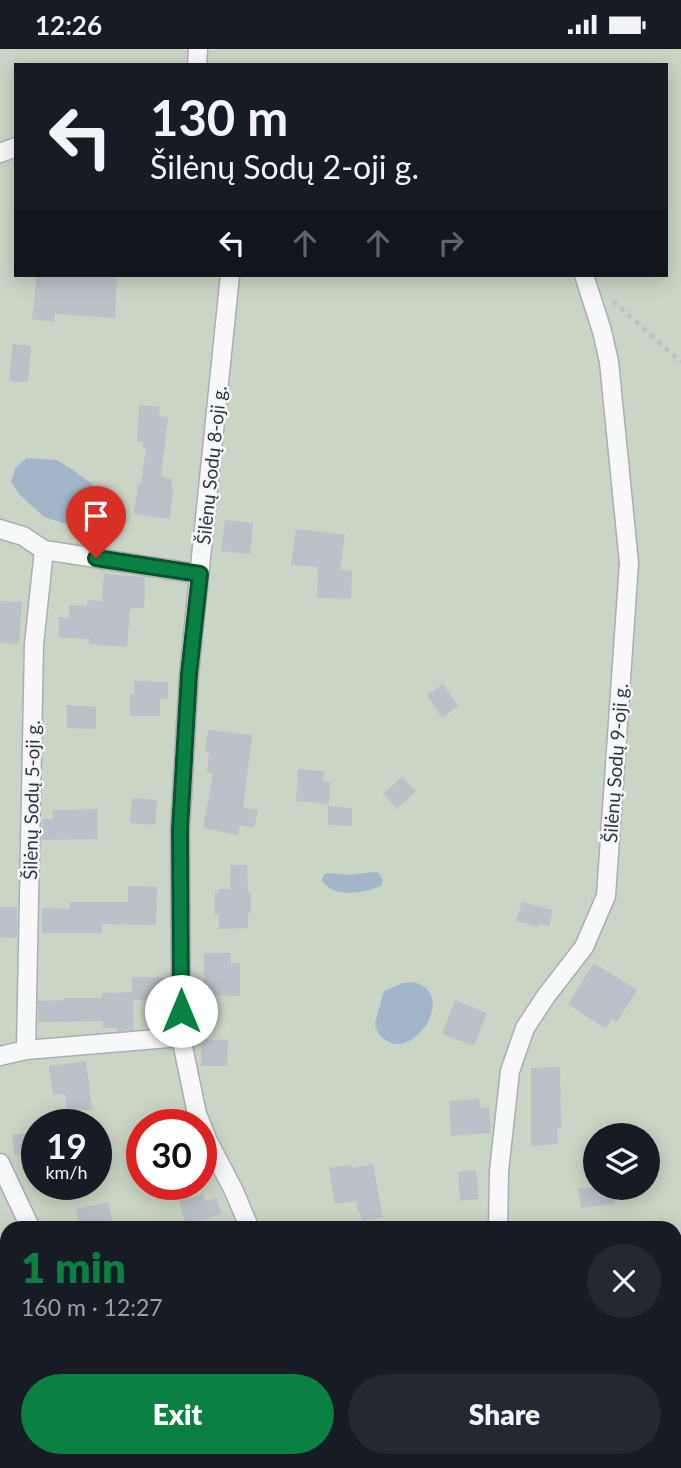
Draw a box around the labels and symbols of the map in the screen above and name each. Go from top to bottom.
street label: Šilėnų Sodų 8-oji g. [191,384,231,546]
pin [66,486,126,558]
street label: Šilėnų Sodų 9-oji g. [598,683,632,843]
street label: Šilėnų Sodų 5-oji g. [18,720,44,880]
position arrow [144,974,218,1048]
speed limit sign: 30 [126,1109,217,1200]

